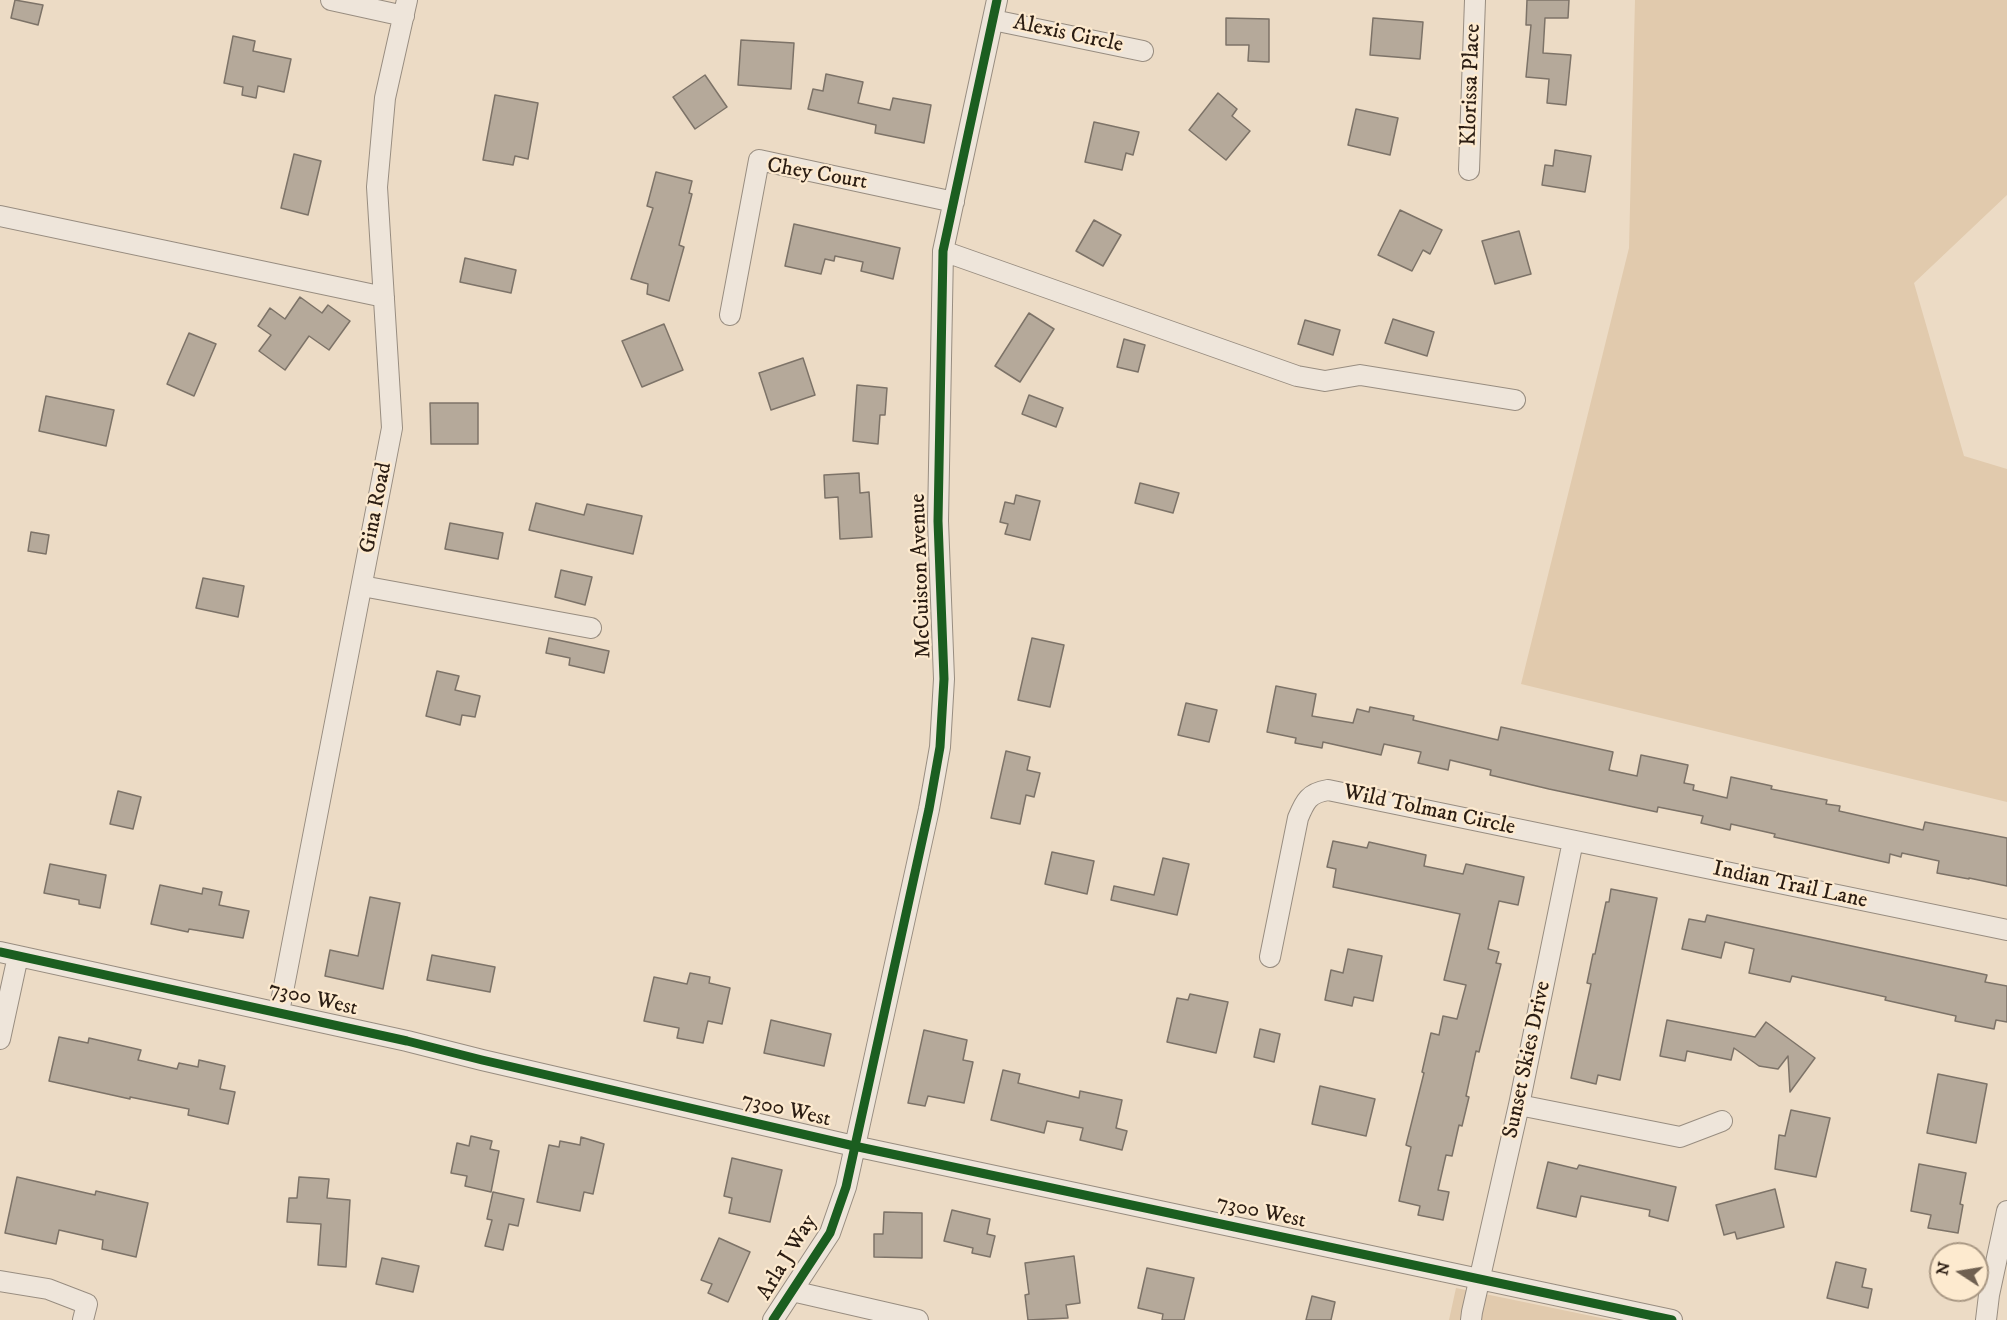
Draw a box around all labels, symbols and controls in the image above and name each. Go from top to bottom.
street label: Alexis Circle [1011,10,1125,60]
street label: Klorissa Place [1457,23,1487,147]
street label: Chey Court [765,153,869,197]
street label: Gina Road [355,460,399,556]
street label: McCuiston Avenue [906,493,938,659]
street label: Wild Tolman Circle [1341,780,1517,842]
street label: Indian Trail Lane [1710,857,1870,915]
street label: 7300 West [266,977,360,1023]
street label: Sunset Skies Drive [1498,979,1558,1141]
street label: 7300 West [739,1088,833,1134]
street label: 7300 West [1214,1191,1308,1235]
street label: Arla J Way [752,1211,824,1305]
north arrow [1929,1242,1989,1302]
text: N [1932,1260,1954,1277]

